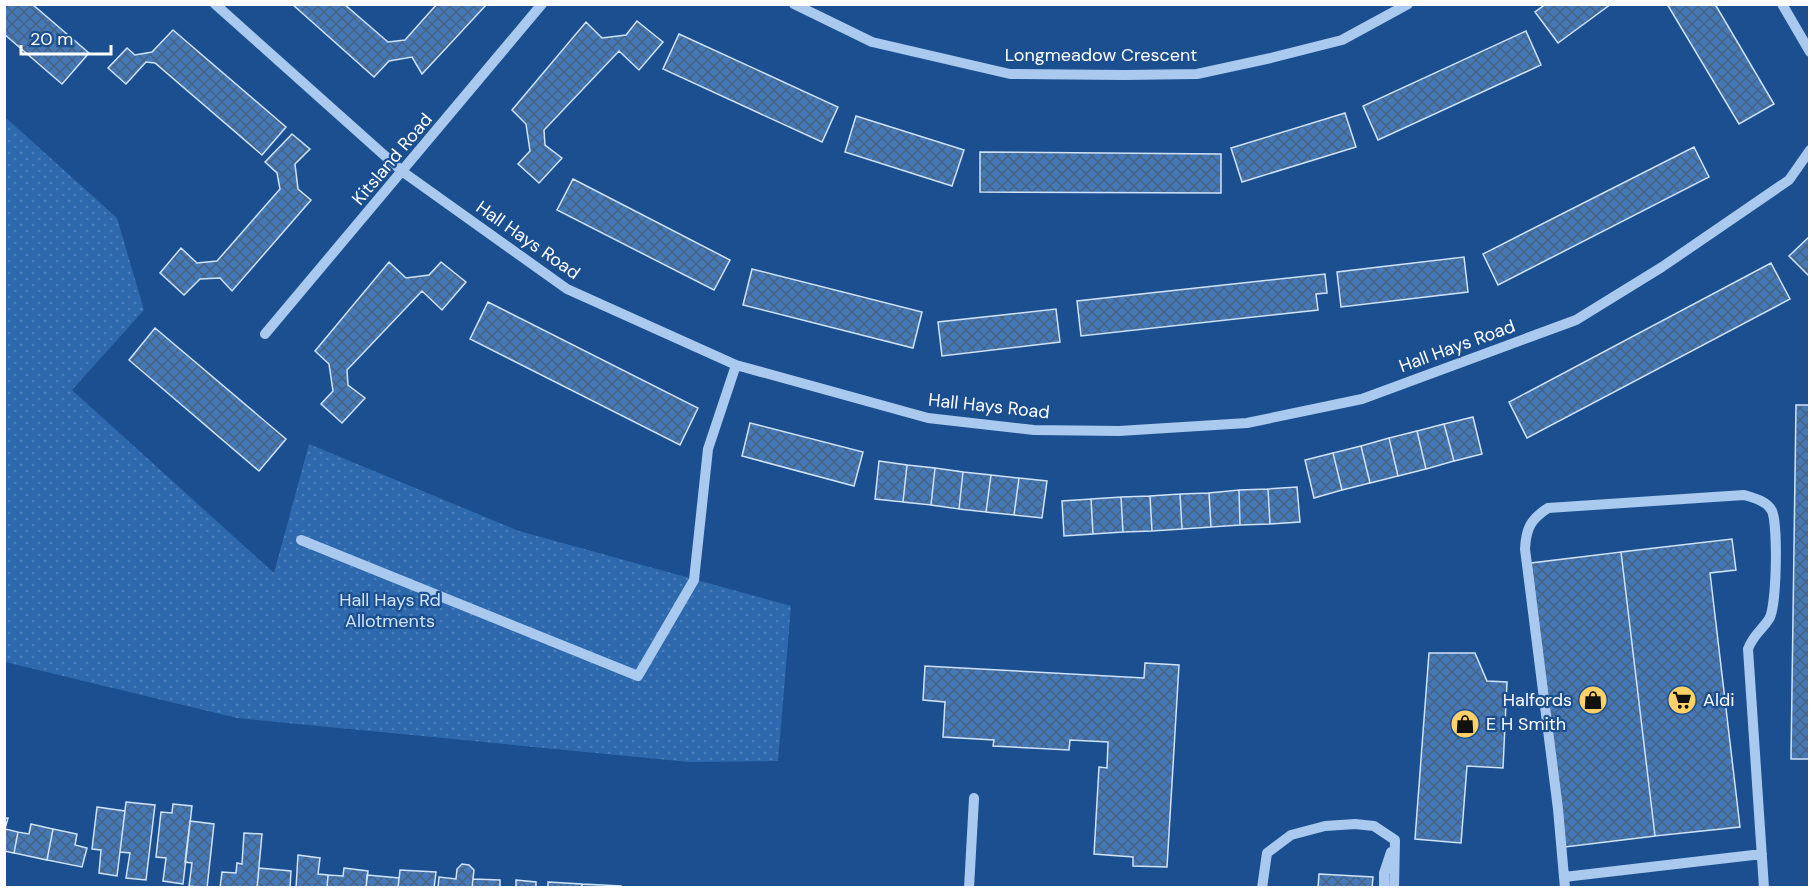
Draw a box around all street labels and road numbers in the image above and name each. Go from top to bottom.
street label: Longmeadow Crescent [1005,43,1197,67]
street label: Kitsland Road [346,108,438,210]
street label: Hall Hays Road [471,195,585,285]
street label: Hall Hays Road [1396,314,1518,378]
street label: Hall Hays Road [927,388,1051,424]

